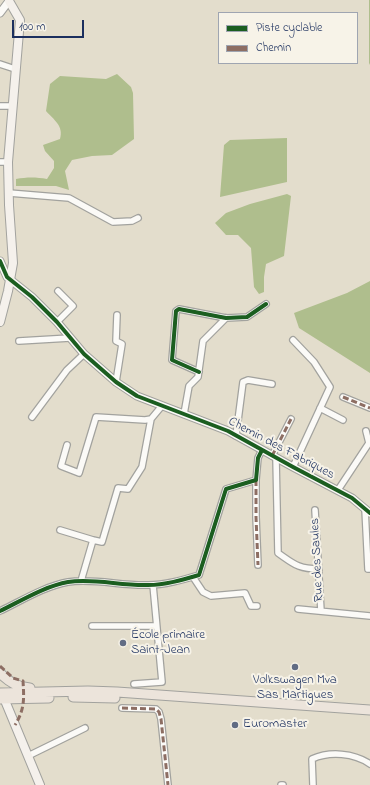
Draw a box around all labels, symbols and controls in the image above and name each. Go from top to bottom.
scale bar [14,12,86,38]
legend [218,12,358,64]
text: 100 m [19,18,46,36]
text: Piste cyclable [256,19,322,37]
text: Chemin [256,39,291,57]
street label: Chemin des Fabriques [225,414,337,484]
street label: Rue des Saules [308,518,328,602]
place label: École primaire Saint-Jean [131,628,205,659]
marker: École primaire Saint-Jean [118,638,128,648]
marker: Volkswagen Mva Sas Martigues [290,662,300,672]
place label: Volkswagen Mva Sas Martigues [253,673,337,704]
place label: Euromaster [243,717,307,733]
marker: Euromaster [230,720,240,730]

